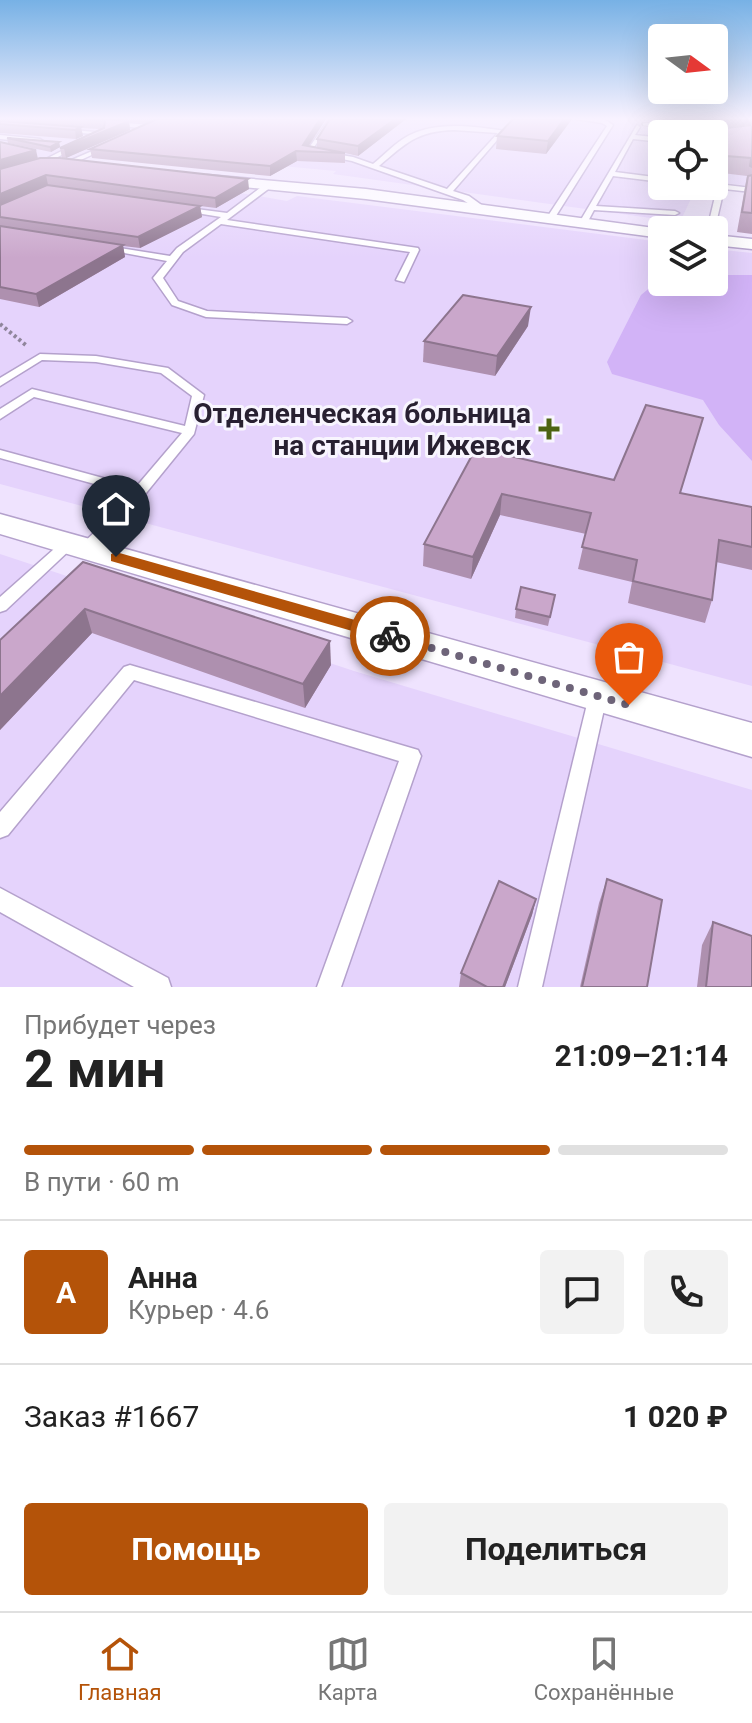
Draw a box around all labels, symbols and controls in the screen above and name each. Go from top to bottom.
north arrow [648,24,728,104]
map controls [648,24,728,296]
button: locate [648,120,728,200]
button: layers [648,216,728,296]
place label: Отделенческая больница на станции Ижевск [193,397,531,462]
marker: Отделенческая больница на станции Ижевск [538,418,560,440]
pin [82,475,150,557]
icon: home [94,487,138,531]
courier [350,596,430,676]
icon: bike [368,614,412,658]
pin [595,623,663,705]
icon: bag [607,635,651,679]
text: Прибудет через [24,1010,216,1040]
text: 21:09–21:14 [554,1038,728,1073]
text: 2 мин [24,1039,165,1100]
text: В пути · 60 m [24,1167,180,1197]
button: chat [540,1250,624,1334]
button: phone [644,1250,728,1334]
text: Анна [128,1260,198,1295]
text: А [56,1275,76,1310]
text: Курьер · 4.6 [128,1295,269,1325]
text: Заказ #1667 [24,1399,199,1434]
text: 1 020 ₽ [623,1399,728,1434]
button: Помощь [24,1503,368,1595]
button: Поделиться [384,1503,728,1595]
tab: Главная [78,1632,162,1705]
tab: Карта [318,1632,378,1705]
tab: Сохранённые [534,1632,674,1705]

